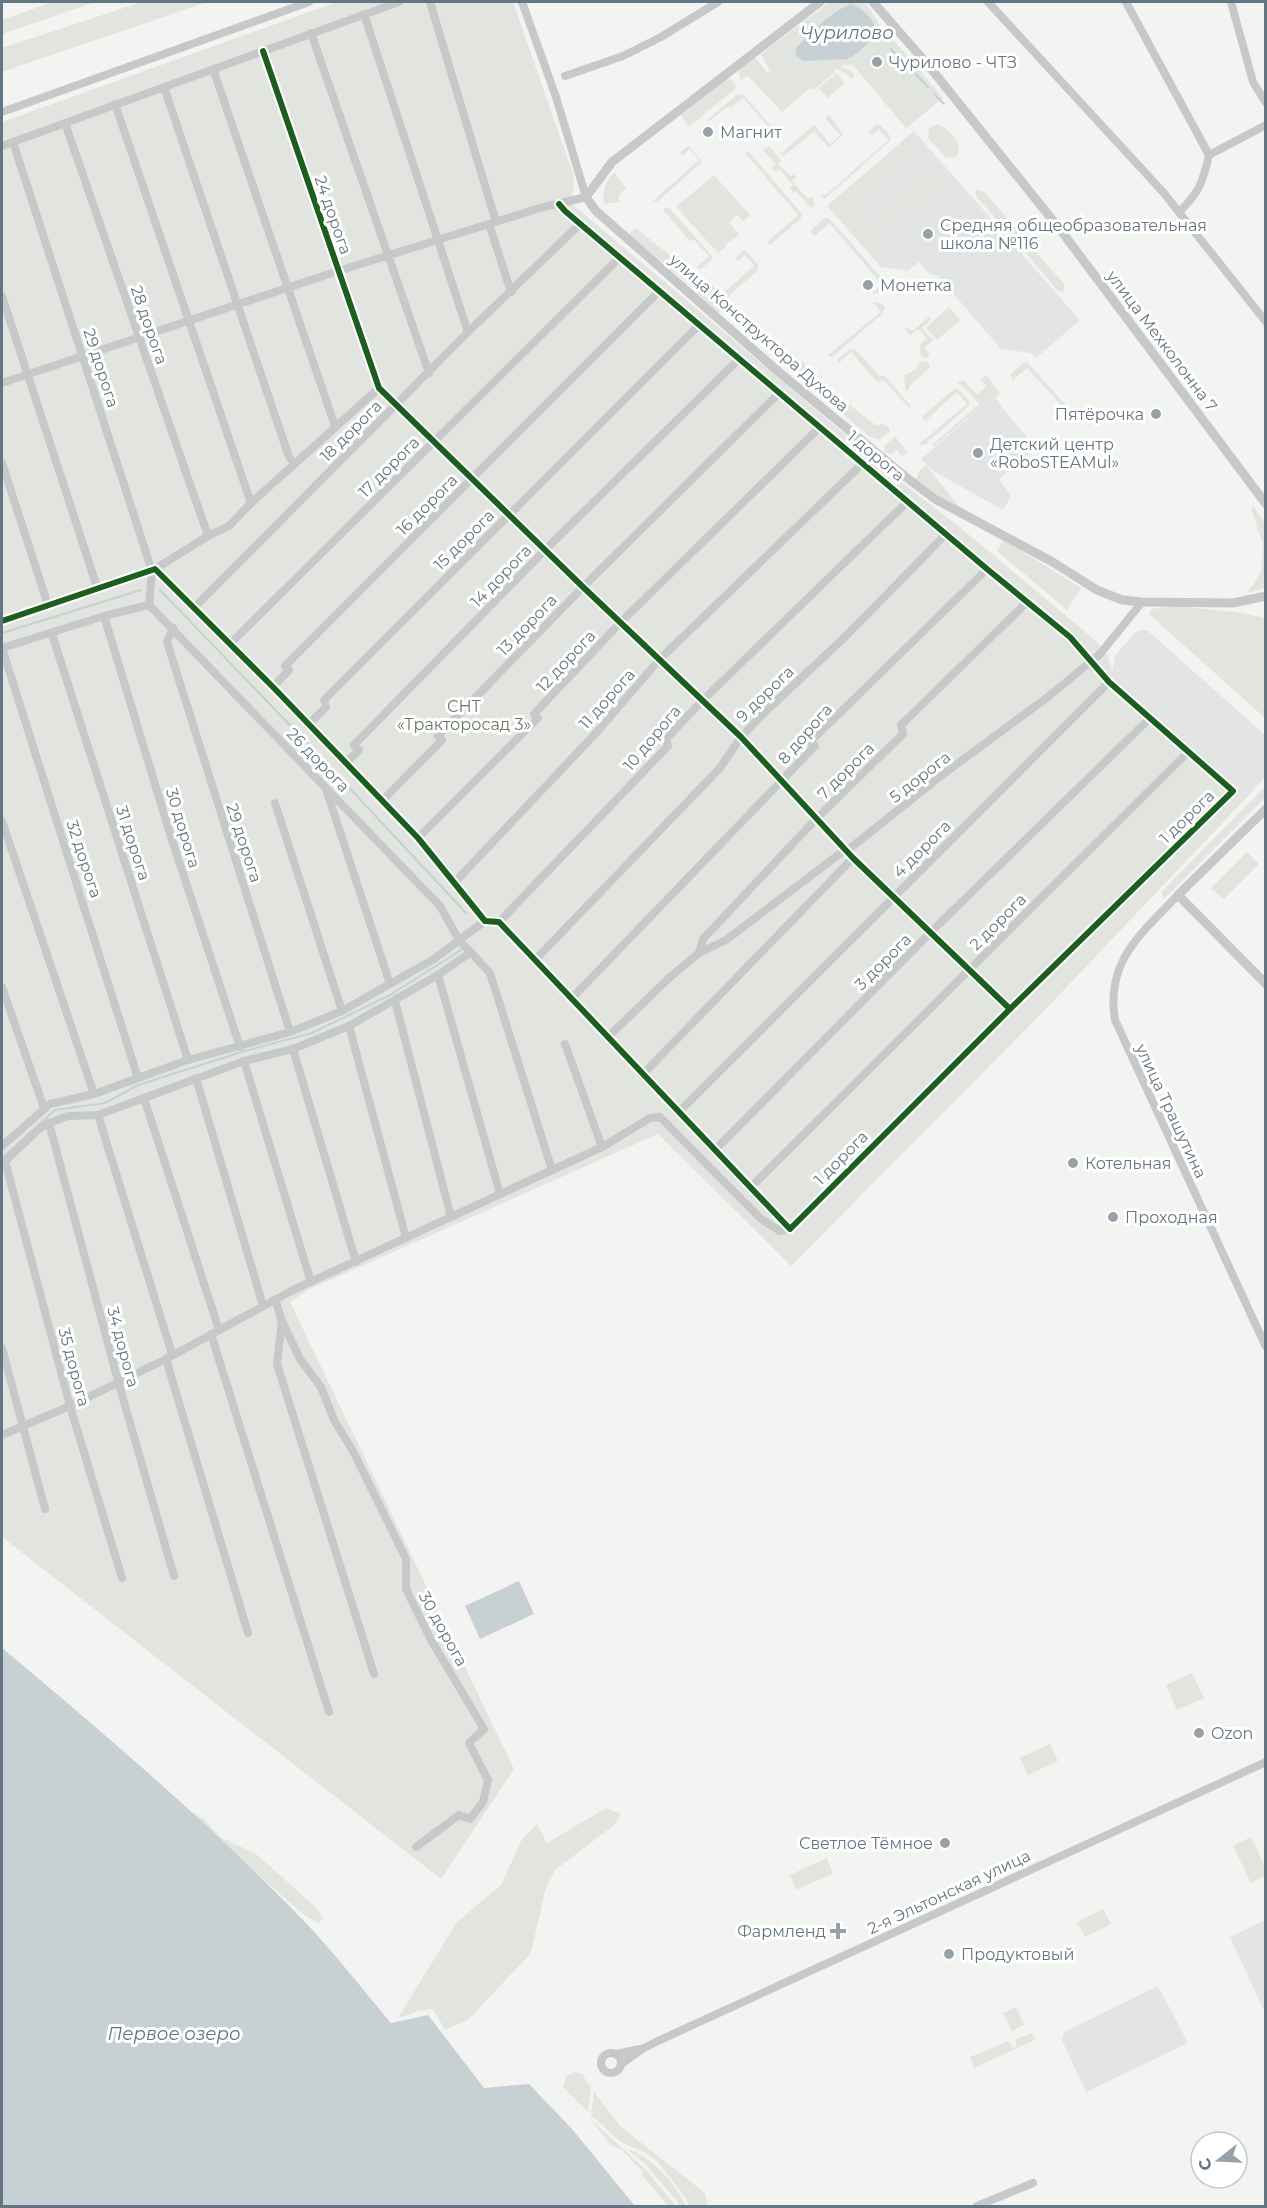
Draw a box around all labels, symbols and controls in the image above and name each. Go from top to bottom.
water label: Чурилово [800,22,894,44]
place label: Чурилово - ЧТЗ [889,53,1017,72]
marker: Чурилово - ЧТЗ [870,55,884,69]
place label: Магнит [720,123,782,142]
marker: Магнит [701,125,715,139]
street label: 24 дорога [311,173,355,257]
place label: Средняя общеобразовательная школа №116 [940,216,1207,253]
marker: Средняя общеобразовательная школа №116 [921,227,935,241]
street label: улица Конструктора Духова [665,249,852,416]
street label: улица Мехколонна 7 [1102,266,1221,415]
place label: Монетка [880,276,952,295]
marker: Монетка [861,278,875,292]
street label: 28 дорога [127,283,171,367]
street label: 29 дорога [79,326,123,410]
street label: 18 дорога [316,396,386,466]
place label: Пятёрочка [1055,405,1144,424]
marker: Пятёрочка [1149,407,1163,421]
street label: 1 дорога [844,427,908,485]
street label: 17 дорога [355,433,423,501]
place label: Детский центр «RoboSTEAMul» [990,435,1119,472]
marker: Детский центр «RoboSTEAMul» [971,446,985,460]
street label: 16 дорога [393,471,461,539]
street label: 15 дорога [430,506,498,574]
street label: 14 дорога [467,541,535,611]
street label: 13 дорога [493,590,561,660]
street label: 12 дорога [533,626,599,696]
street label: 9 дорога [732,662,798,726]
street label: 11 дорога [575,665,639,733]
park label: СНТ «Тракторосад 3» [397,697,531,734]
street label: 8 дорога [774,700,836,768]
street label: 10 дорога [619,702,685,774]
street label: 26 дорога [283,724,353,796]
street label: 7 дорога [814,739,878,803]
street label: 5 дорога [886,747,954,807]
street label: 30 дорога [162,786,204,870]
street label: 1 дорога [1156,786,1218,848]
street label: 29 дорога [222,801,266,885]
street label: 31 дорога [112,803,154,883]
street label: 4 дорога [889,816,955,882]
street label: 32 дорога [62,818,106,900]
street label: 2 дорога [966,890,1030,954]
street label: 3 дорога [851,930,915,994]
street label: улица Трашутина [1131,1040,1210,1181]
street label: 1 дорога [810,1127,872,1189]
place label: Котельная [1085,1154,1171,1173]
marker: Котельная [1066,1156,1080,1170]
place label: Проходная [1125,1208,1218,1227]
marker: Проходная [1106,1210,1120,1224]
street label: 34 дорога [103,1305,143,1389]
street label: 35 дорога [54,1326,94,1408]
street label: 30 дорога [415,1588,471,1670]
place label: Ozon [1211,1724,1253,1743]
marker: Ozon [1192,1726,1206,1740]
place label: Светлое Тёмное [799,1834,933,1853]
marker: Светлое Тёмное [938,1836,952,1850]
street label: 2-я Эльтонская улица [865,1846,1033,1938]
place label: Фармленд [737,1922,826,1941]
marker: Фармленд [831,1924,845,1938]
place label: Продуктовый [961,1945,1074,1964]
marker: Продуктовый [942,1947,956,1961]
water label: Первое озеро [107,2023,241,2045]
north arrow [1189,2130,1249,2190]
text: С [1194,2156,1216,2173]

